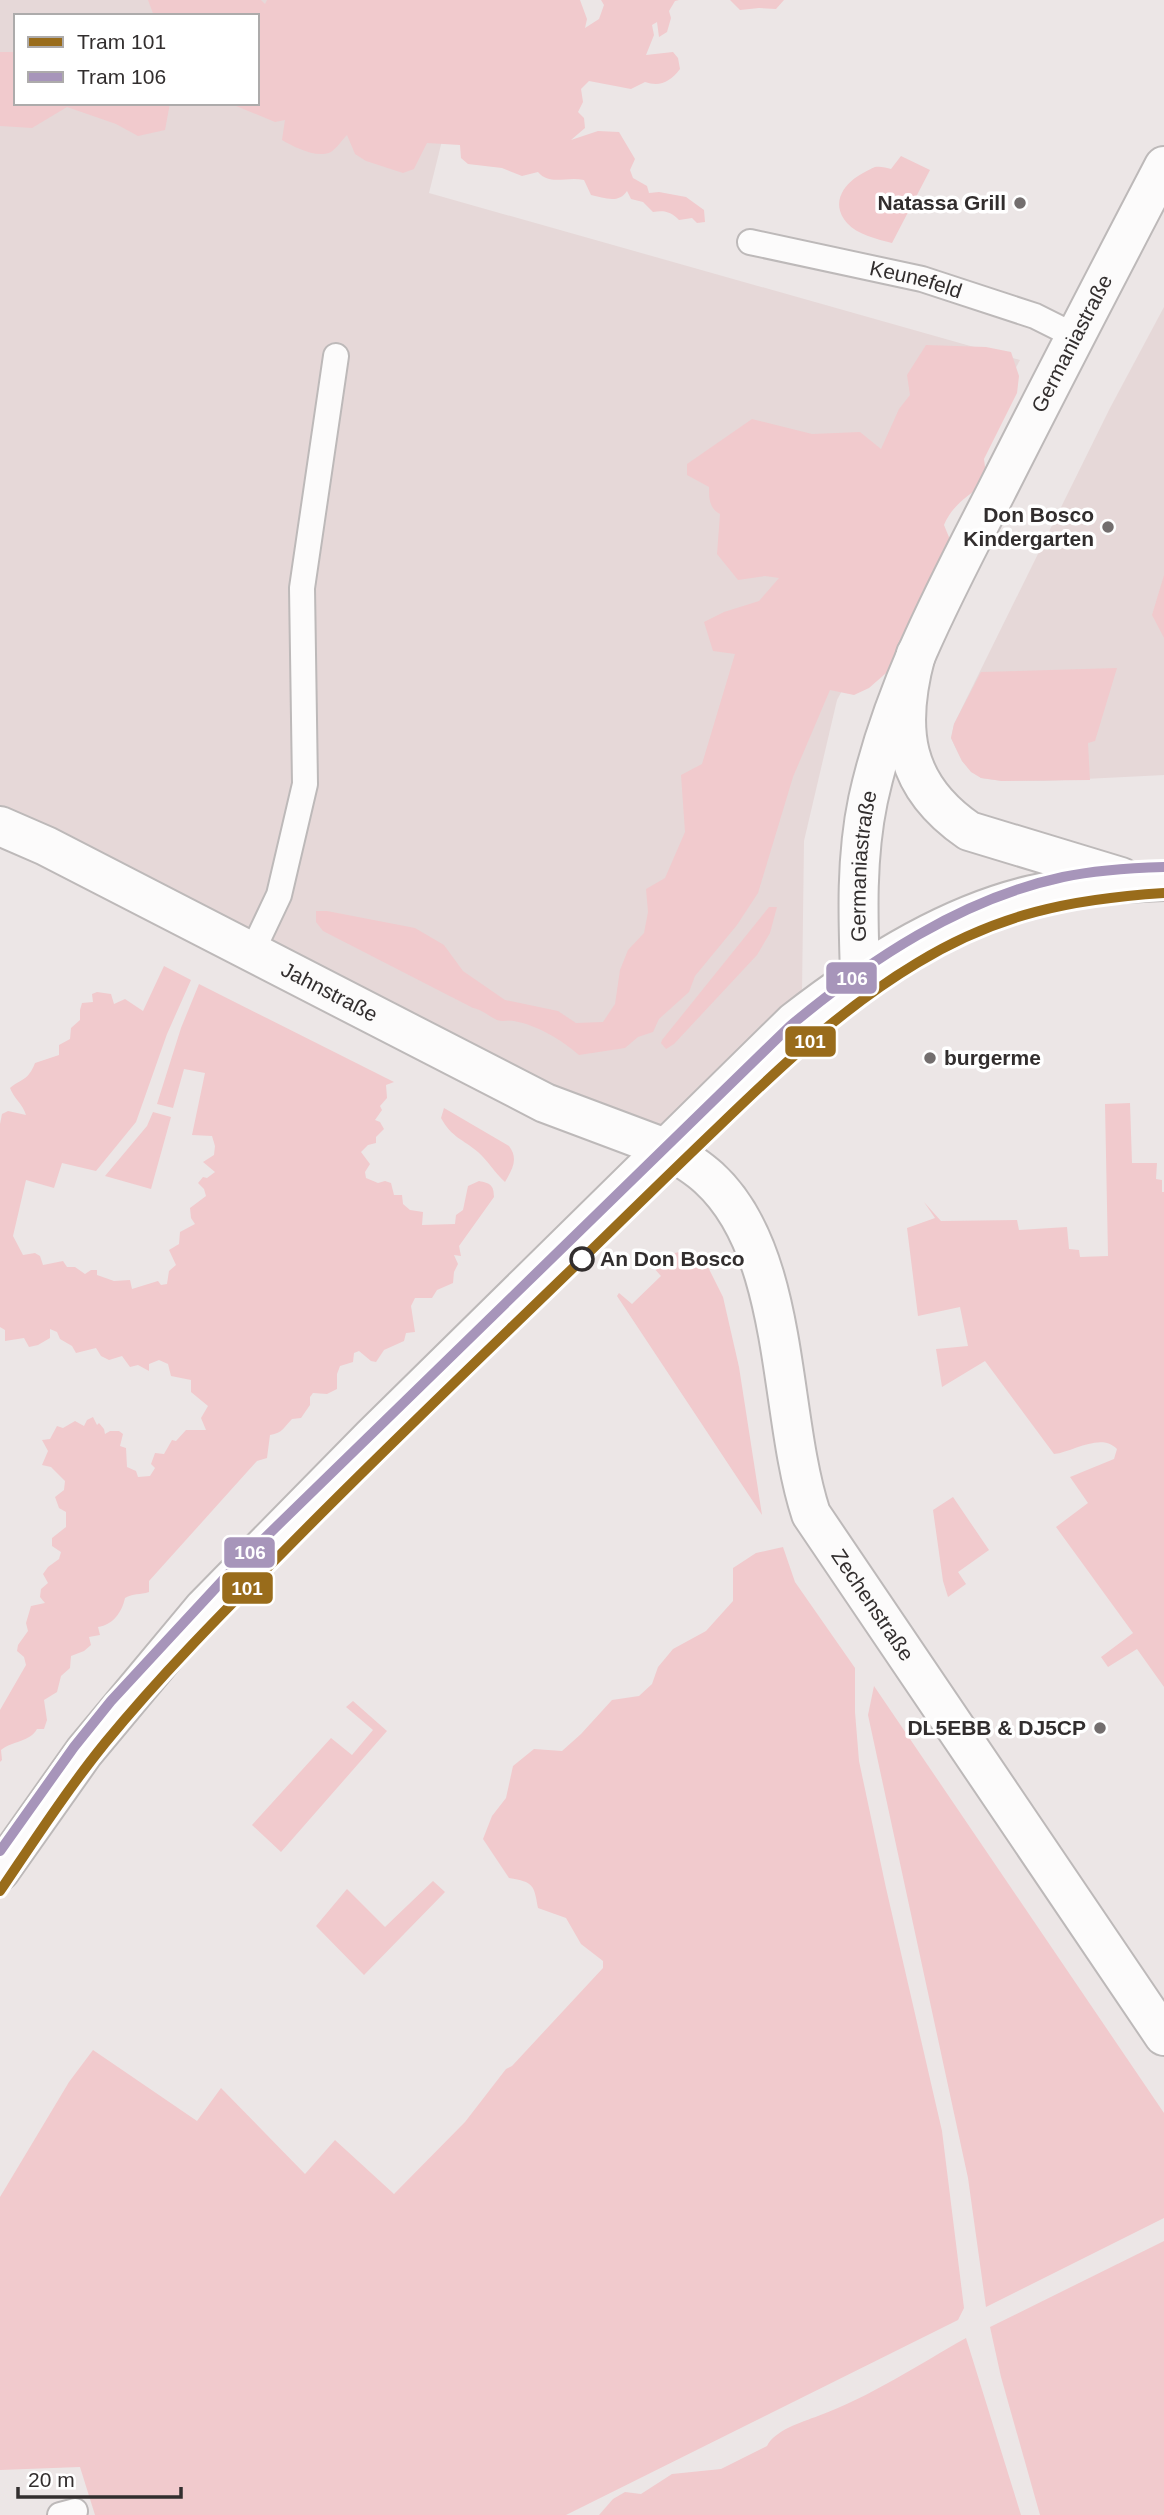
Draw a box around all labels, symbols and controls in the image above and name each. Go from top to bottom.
legend [14,14,259,105]
text: Tram 101 [77,30,166,53]
text: Tram 106 [77,65,166,88]
place label: Natassa Grill [878,191,1006,214]
marker: Natassa Grill [1012,195,1028,211]
street label: Keunefeld [868,256,965,302]
street label: Germaniastraße [1026,271,1116,416]
place label: Don Bosco Kindergarten [963,503,1094,550]
marker: Don Bosco Kindergarten [1100,519,1116,535]
street label: Germaniastraße [846,788,881,942]
street label: Jahnstraße [278,957,382,1026]
line badge: 106 [825,961,878,995]
text: 106 [836,968,868,989]
line badge: 101 [784,1025,837,1058]
text: 101 [794,1031,826,1052]
place label: burgerme [944,1046,1041,1069]
marker: burgerme [922,1050,938,1066]
marker: An Don Bosco [570,1247,594,1271]
place label: An Don Bosco [600,1247,745,1270]
line badge: 106 [223,1536,276,1569]
text: 106 [234,1542,266,1563]
street label: Zechenstraße [827,1545,919,1665]
line badge: 101 [221,1571,274,1605]
text: 101 [231,1578,263,1599]
place label: DL5EBB & DJ5CP [907,1716,1086,1739]
marker: DL5EBB & DJ5CP [1092,1720,1108,1736]
scale bar [18,2456,180,2500]
text: 20 m [28,2468,75,2491]

